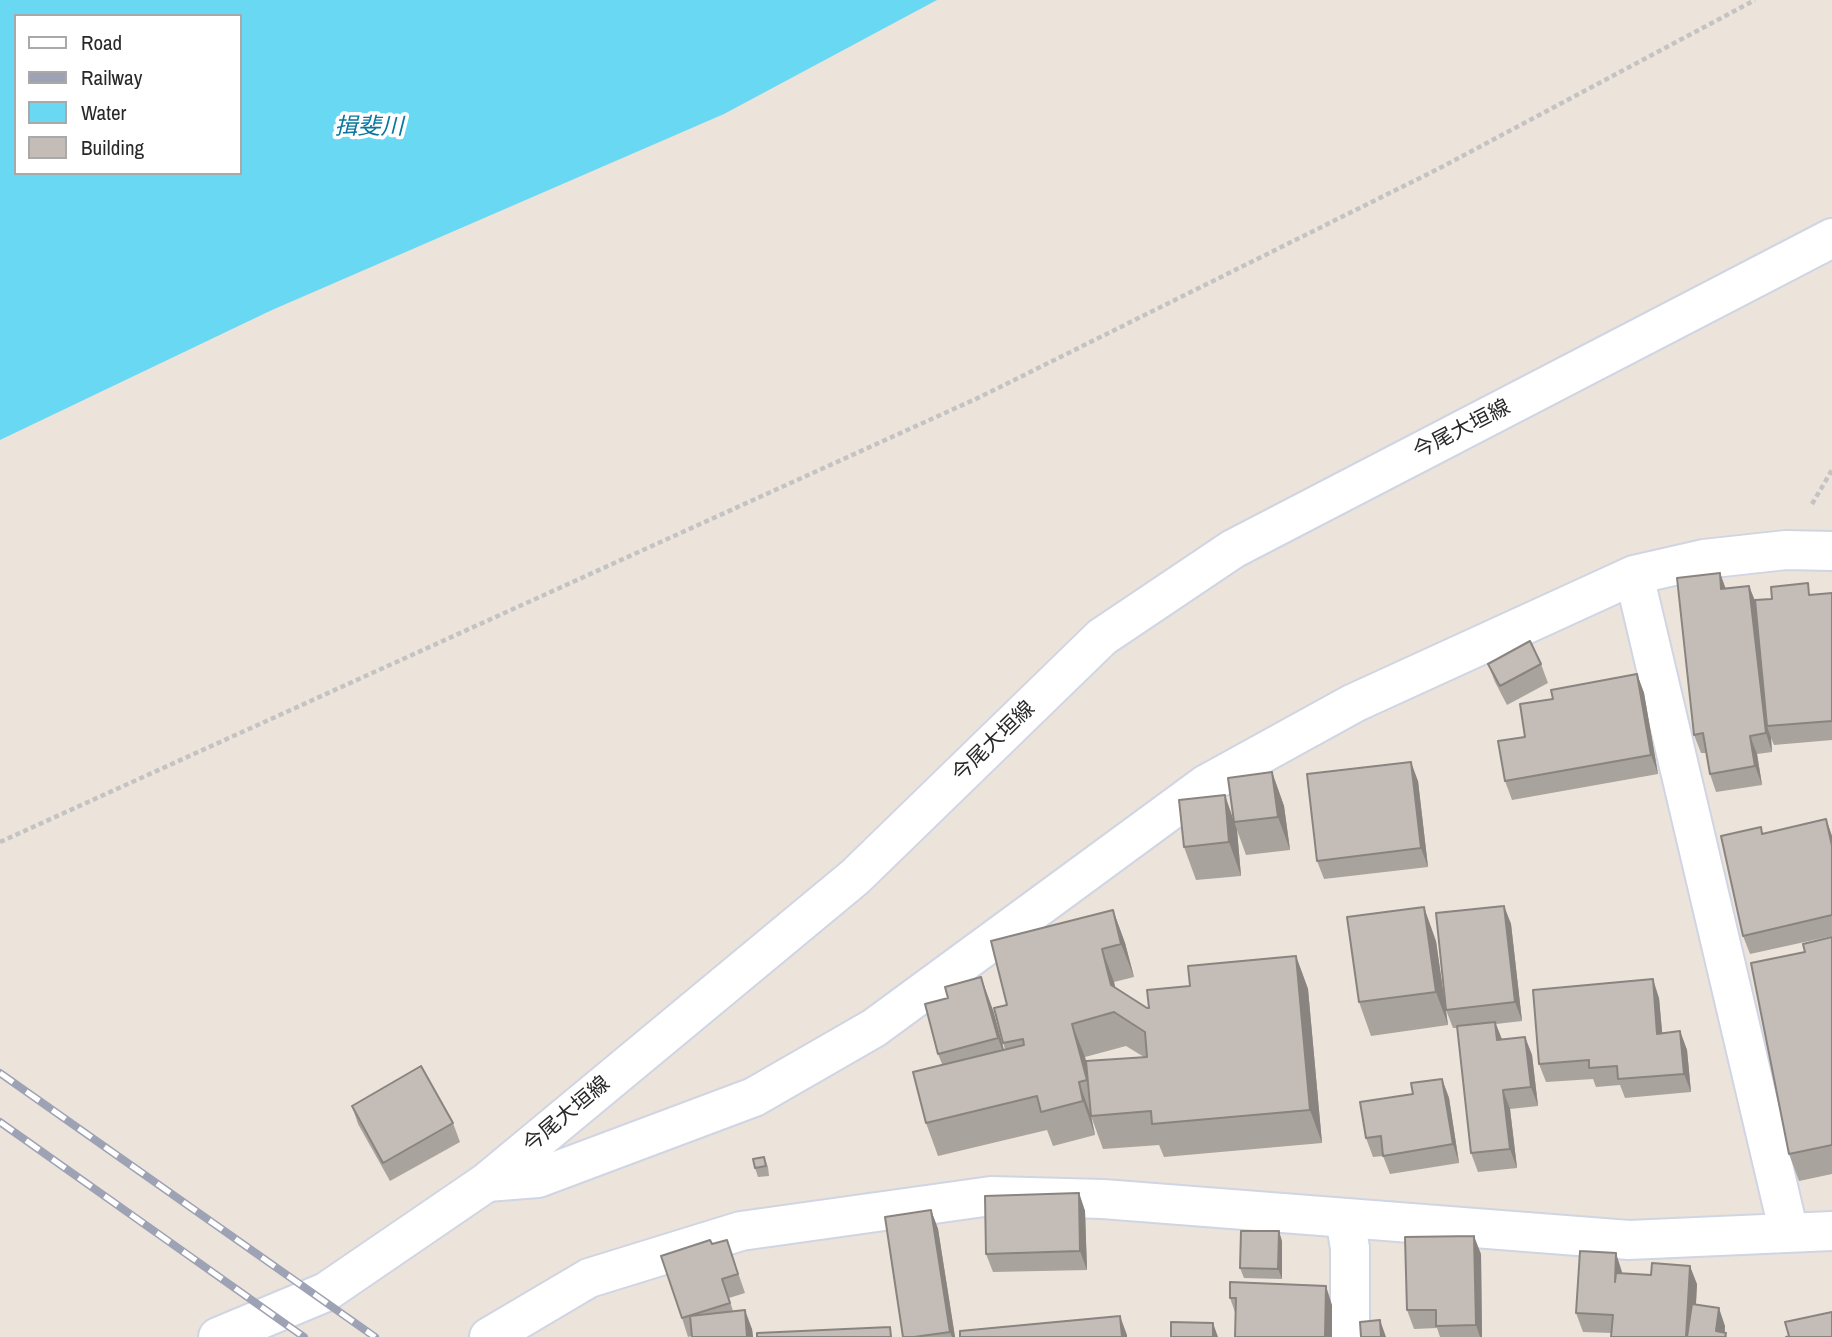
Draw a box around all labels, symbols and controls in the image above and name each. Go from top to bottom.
legend [14,14,242,175]
text: Road [81,28,122,57]
text: Railway [81,63,142,92]
text: Water [81,98,126,127]
water label: 揖斐川 [335,114,403,142]
text: Building [81,133,144,162]
street label: 今尾大垣線 [1410,395,1514,465]
street label: 今尾大垣線 [947,696,1041,788]
street label: 今尾大垣線 [519,1072,615,1158]

